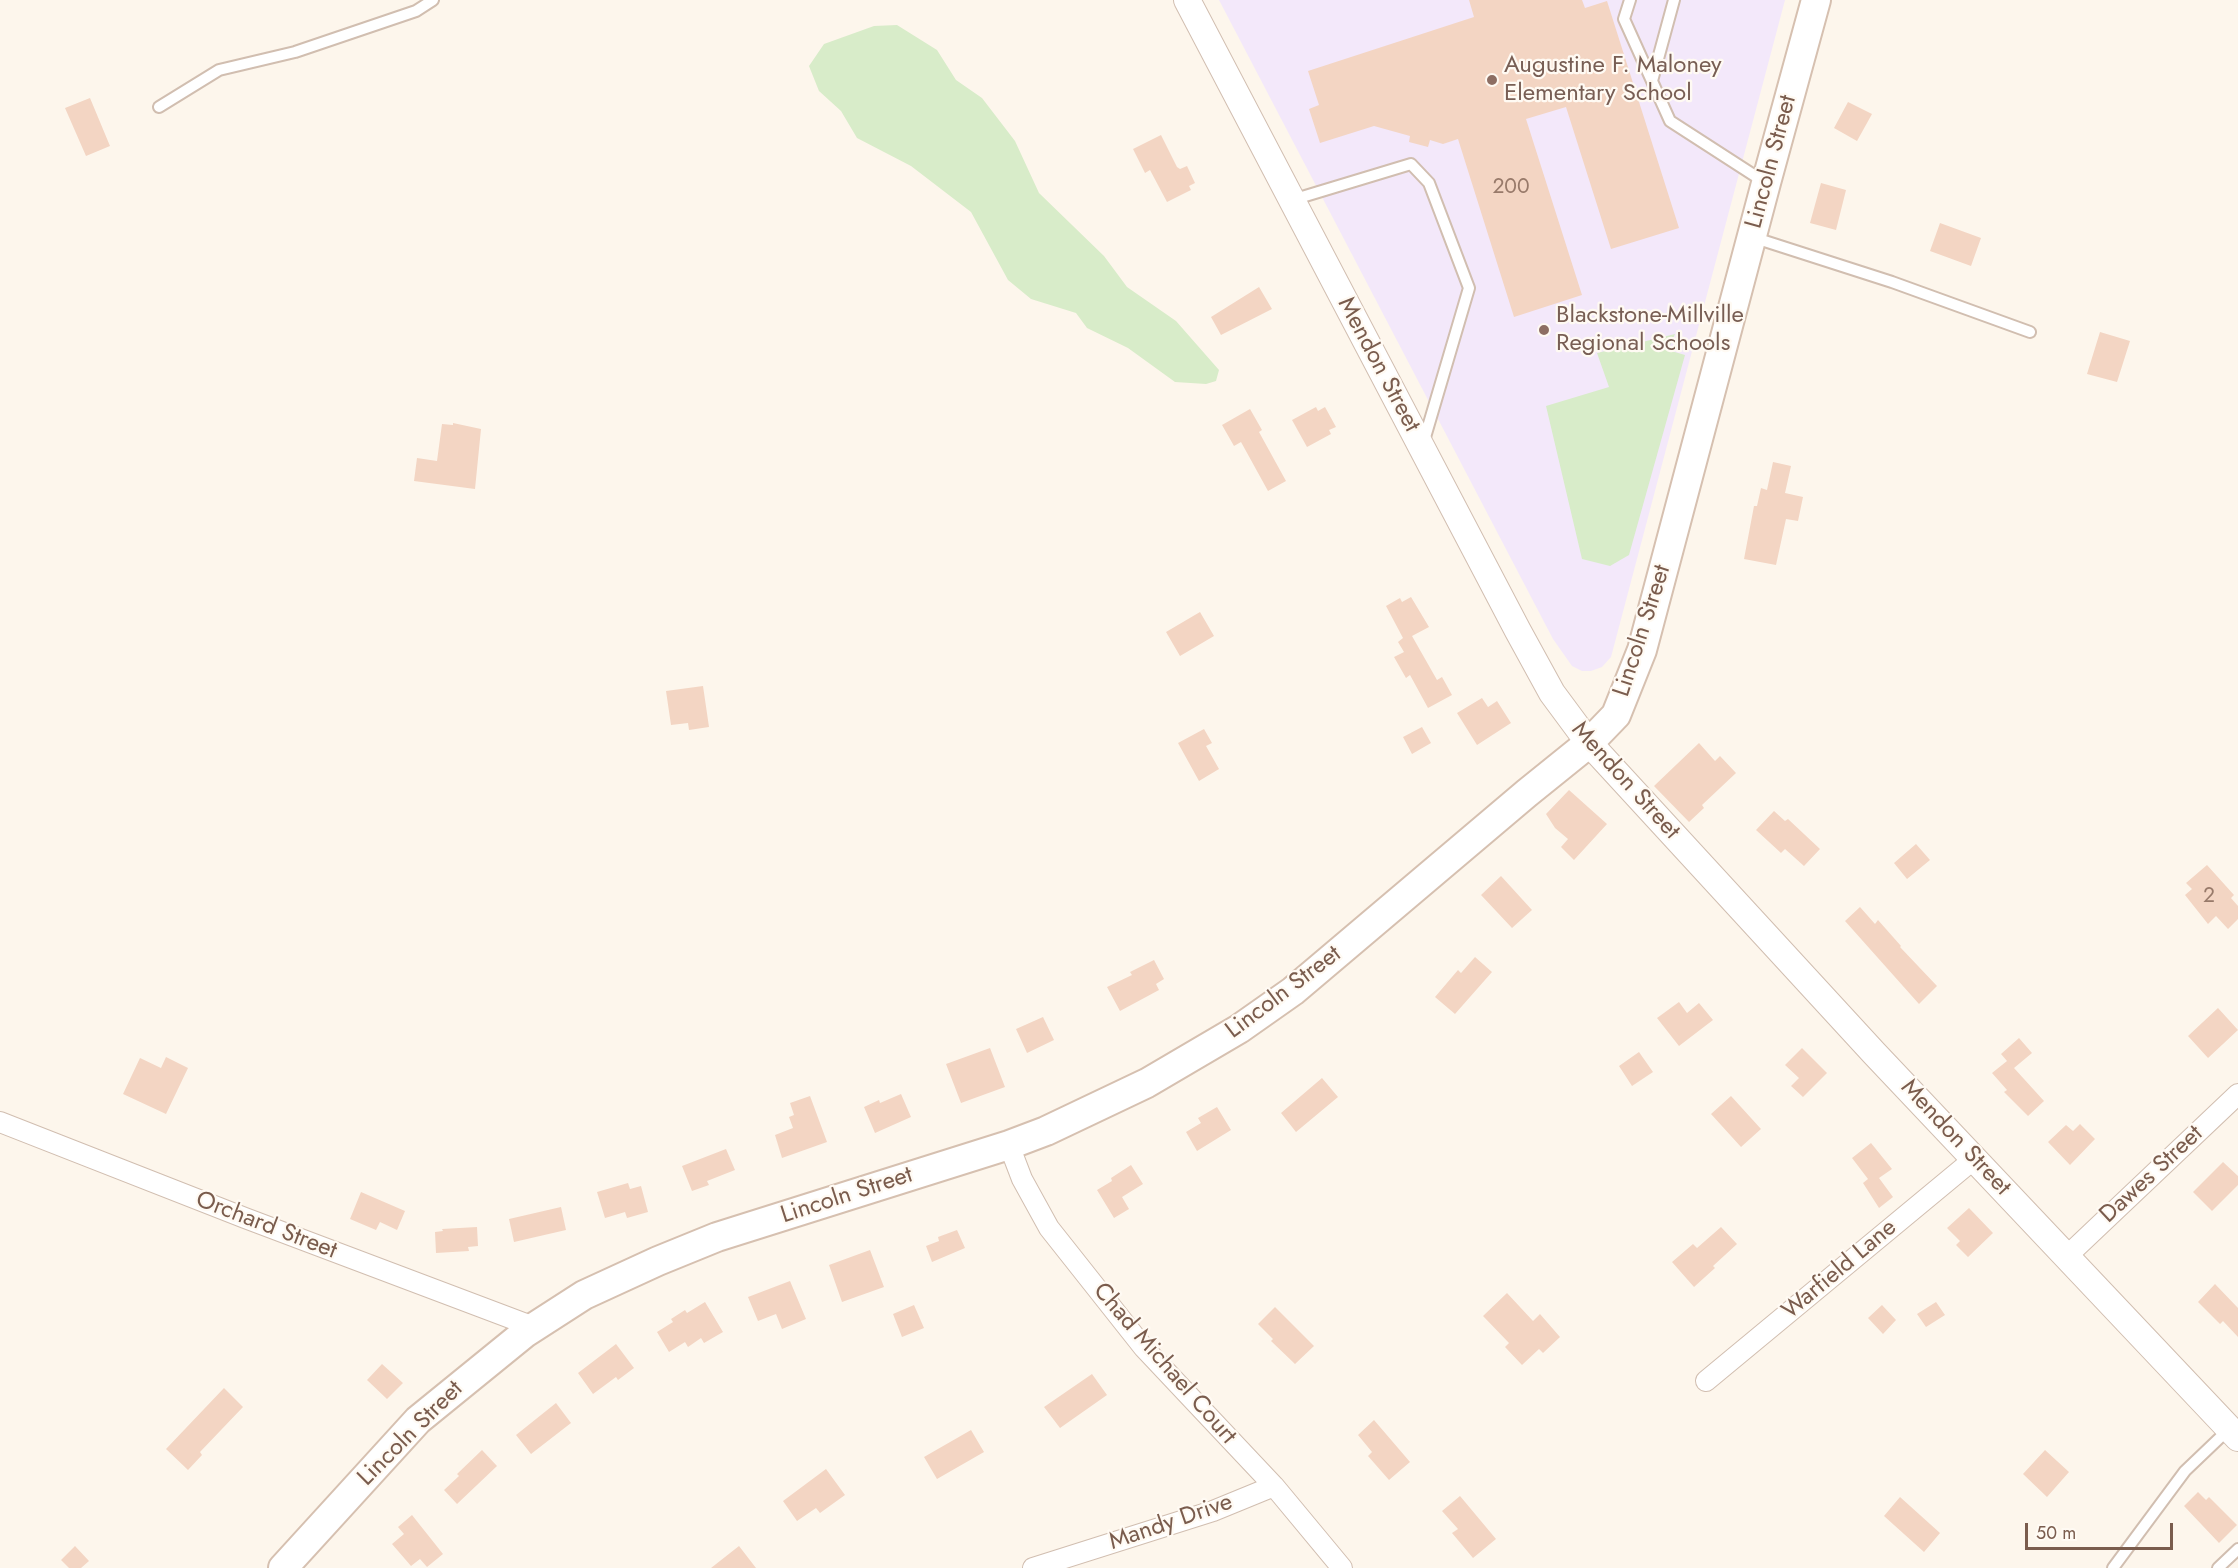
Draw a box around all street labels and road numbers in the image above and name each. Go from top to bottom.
street label: Lincoln Street [1740,92,1804,232]
street label: Mendon Street [1330,293,1426,437]
street label: Lincoln Street [1608,561,1678,701]
street label: Mendon Street [1565,716,1685,846]
street label: Lincoln Street [1221,940,1347,1046]
street label: Mendon Street [1894,1074,2016,1202]
street label: Dawes Street [2095,1120,2209,1230]
street label: Lincoln Street [777,1161,917,1231]
street label: Orchard Street [191,1186,341,1266]
street label: Warfield Lane [1777,1214,1903,1326]
street label: Chad Michael Court [1086,1278,1242,1450]
street label: Lincoln Street [352,1375,470,1493]
street label: Mandy Drive [1106,1488,1236,1558]

